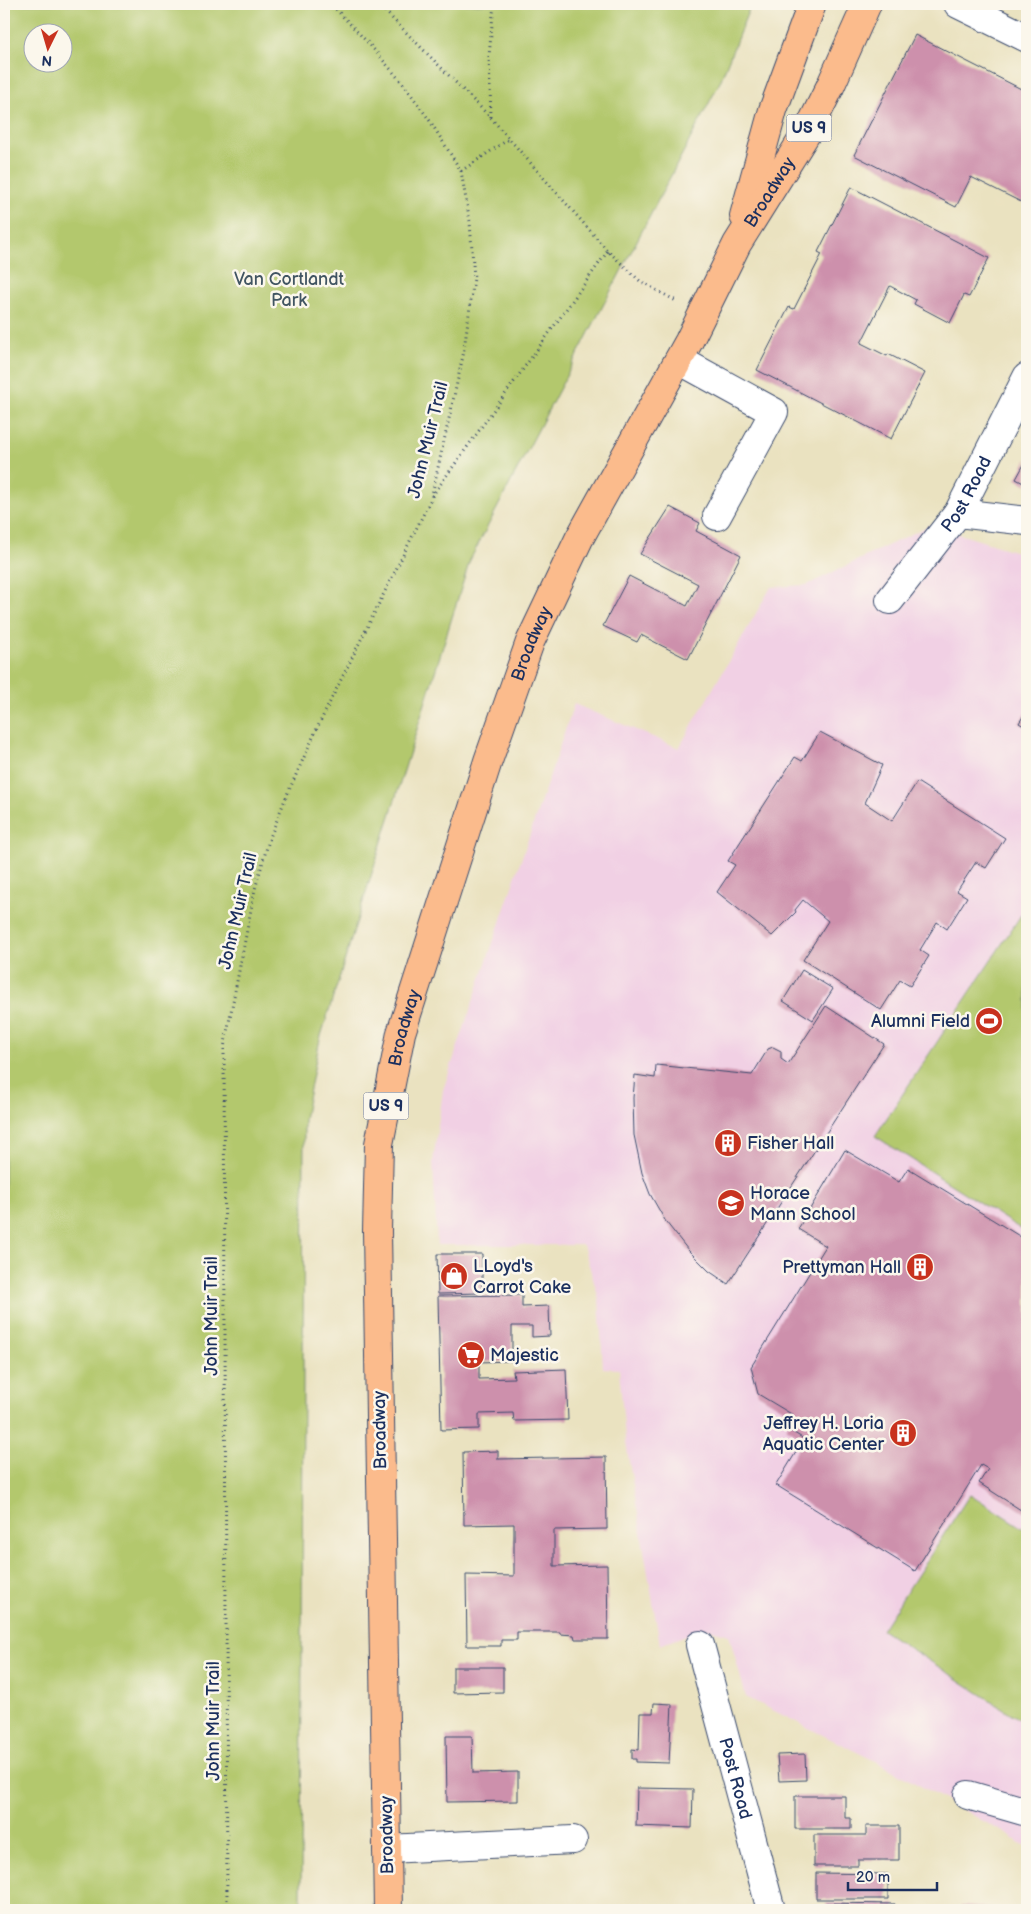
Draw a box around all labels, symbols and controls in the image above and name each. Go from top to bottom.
north arrow [22,22,72,72]
text: N [41,52,53,69]
road number: US 9 [786,115,832,142]
street label: Broadway [740,152,800,231]
park label: Van Cortlandt Park [234,269,345,311]
street label: John Muir Trail [403,380,453,500]
street label: Post Road [937,453,996,536]
street label: Broadway [507,602,556,684]
street label: John Muir Trail [214,851,262,971]
street label: Broadway [384,986,425,1068]
sports icon: Alumni Field [974,1006,1004,1036]
place label: Alumni Field [871,1011,970,1032]
road number: US 9 [364,1092,408,1120]
building icon: Fisher Hall [713,1128,743,1158]
place label: Fisher Hall [747,1133,834,1154]
place label: Horace Mann School [750,1183,855,1225]
school or university icon: Horace Mann School [716,1188,746,1218]
building icon: Prettyman Hall [905,1252,935,1282]
street label: John Muir Trail [201,1256,222,1376]
place label: LLoyd's Carrot Cake [473,1256,572,1298]
place label: Prettyman Hall [782,1257,901,1278]
shop icon: LLoyd's Carrot Cake [439,1261,469,1291]
supermarket icon: Majestic [456,1340,486,1370]
place label: Majestic [490,1345,559,1366]
street label: Broadway [369,1390,391,1470]
place label: Jeffrey H. Loria Aquatic Center [763,1413,884,1455]
building icon: Jeffrey H. Loria Aquatic Center [888,1418,918,1448]
street label: John Muir Trail [203,1661,224,1781]
street label: Post Road [715,1735,757,1821]
street label: Broadway [376,1795,398,1875]
scale bar [848,1859,937,1891]
text: 20 m [856,1868,890,1887]

